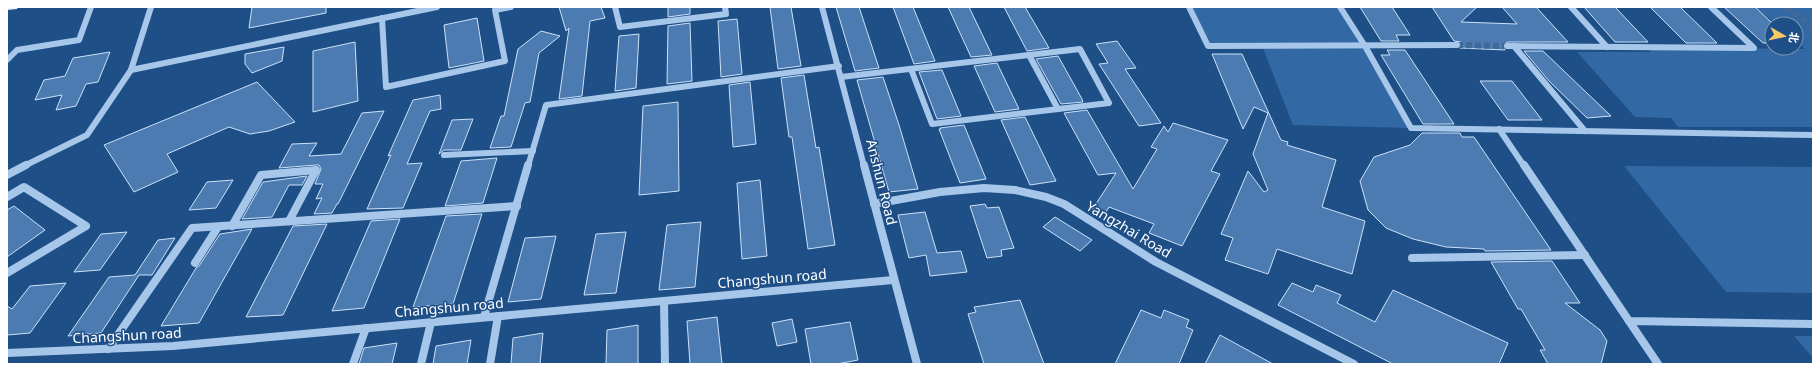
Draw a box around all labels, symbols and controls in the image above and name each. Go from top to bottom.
north arrow [1764,16,1804,56]
text: 北 [1786,31,1803,44]
street label: Anshun Road [862,137,902,227]
street label: Yangzhai Road [1083,196,1175,262]
street label: Changshun road [717,264,827,292]
street label: Changshun road [394,293,504,321]
street label: Changshun road [72,323,182,347]

